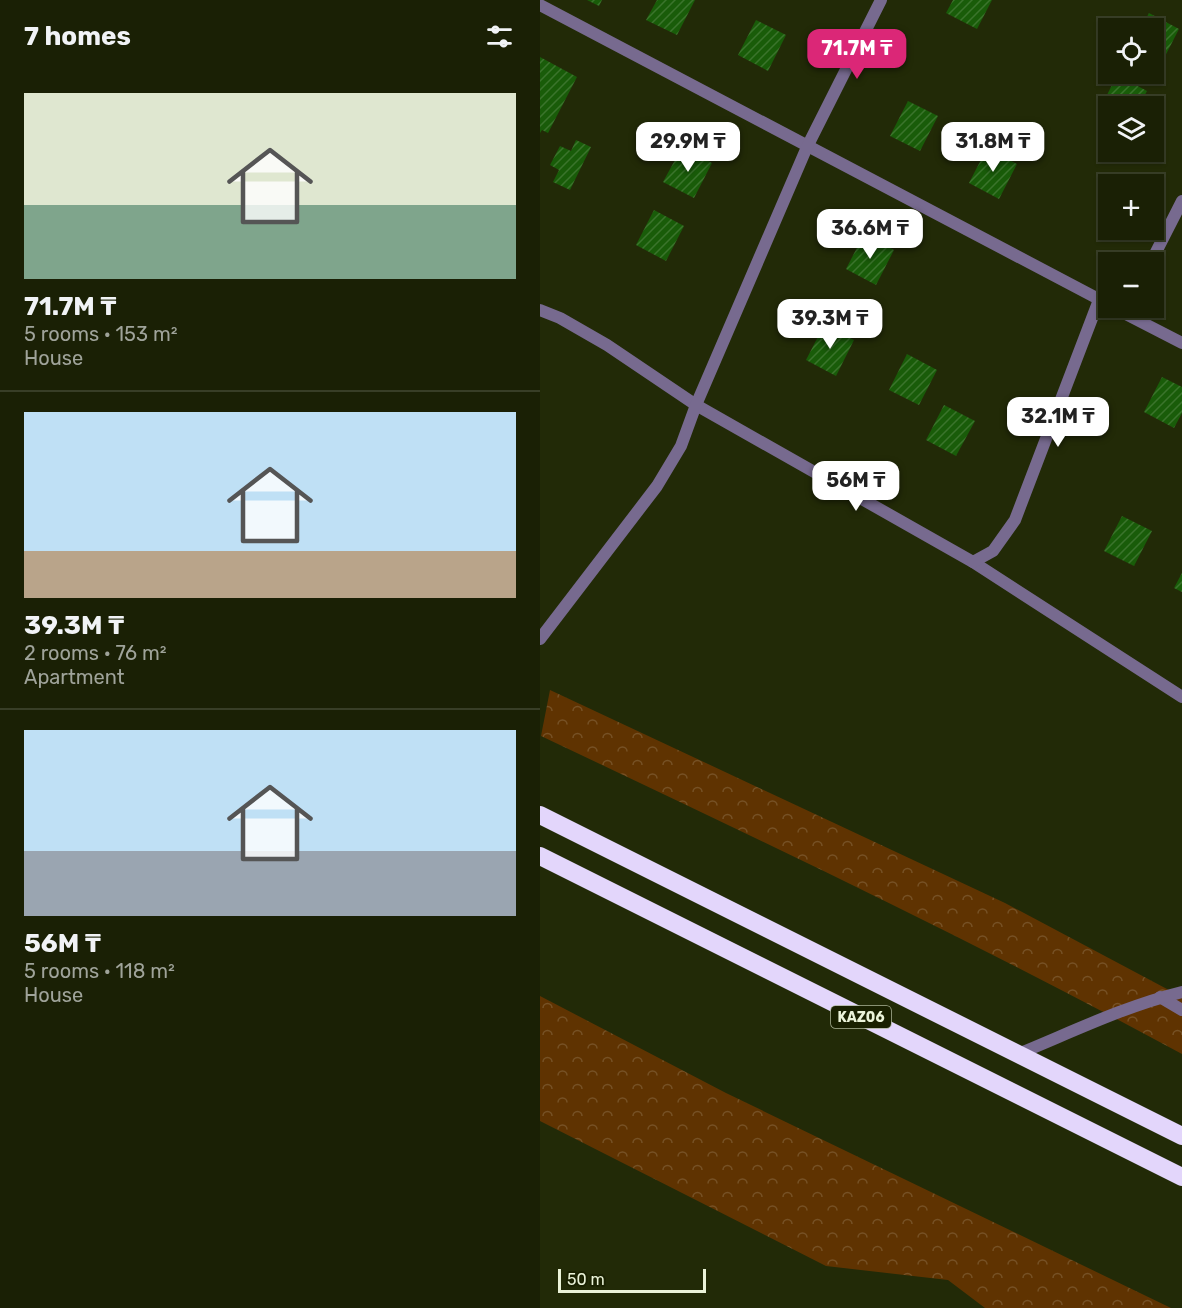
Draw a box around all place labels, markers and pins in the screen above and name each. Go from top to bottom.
pin: 71.7M ₸ [802,29,912,80]
pin: 29.9M ₸ [633,122,743,173]
pin: 31.8M ₸ [938,122,1048,173]
pin: 36.6M ₸ [815,209,925,260]
pin: 39.3M ₸ [775,299,885,350]
pin: 32.1M ₸ [1003,397,1113,448]
pin: 56M ₸ [814,461,898,512]

